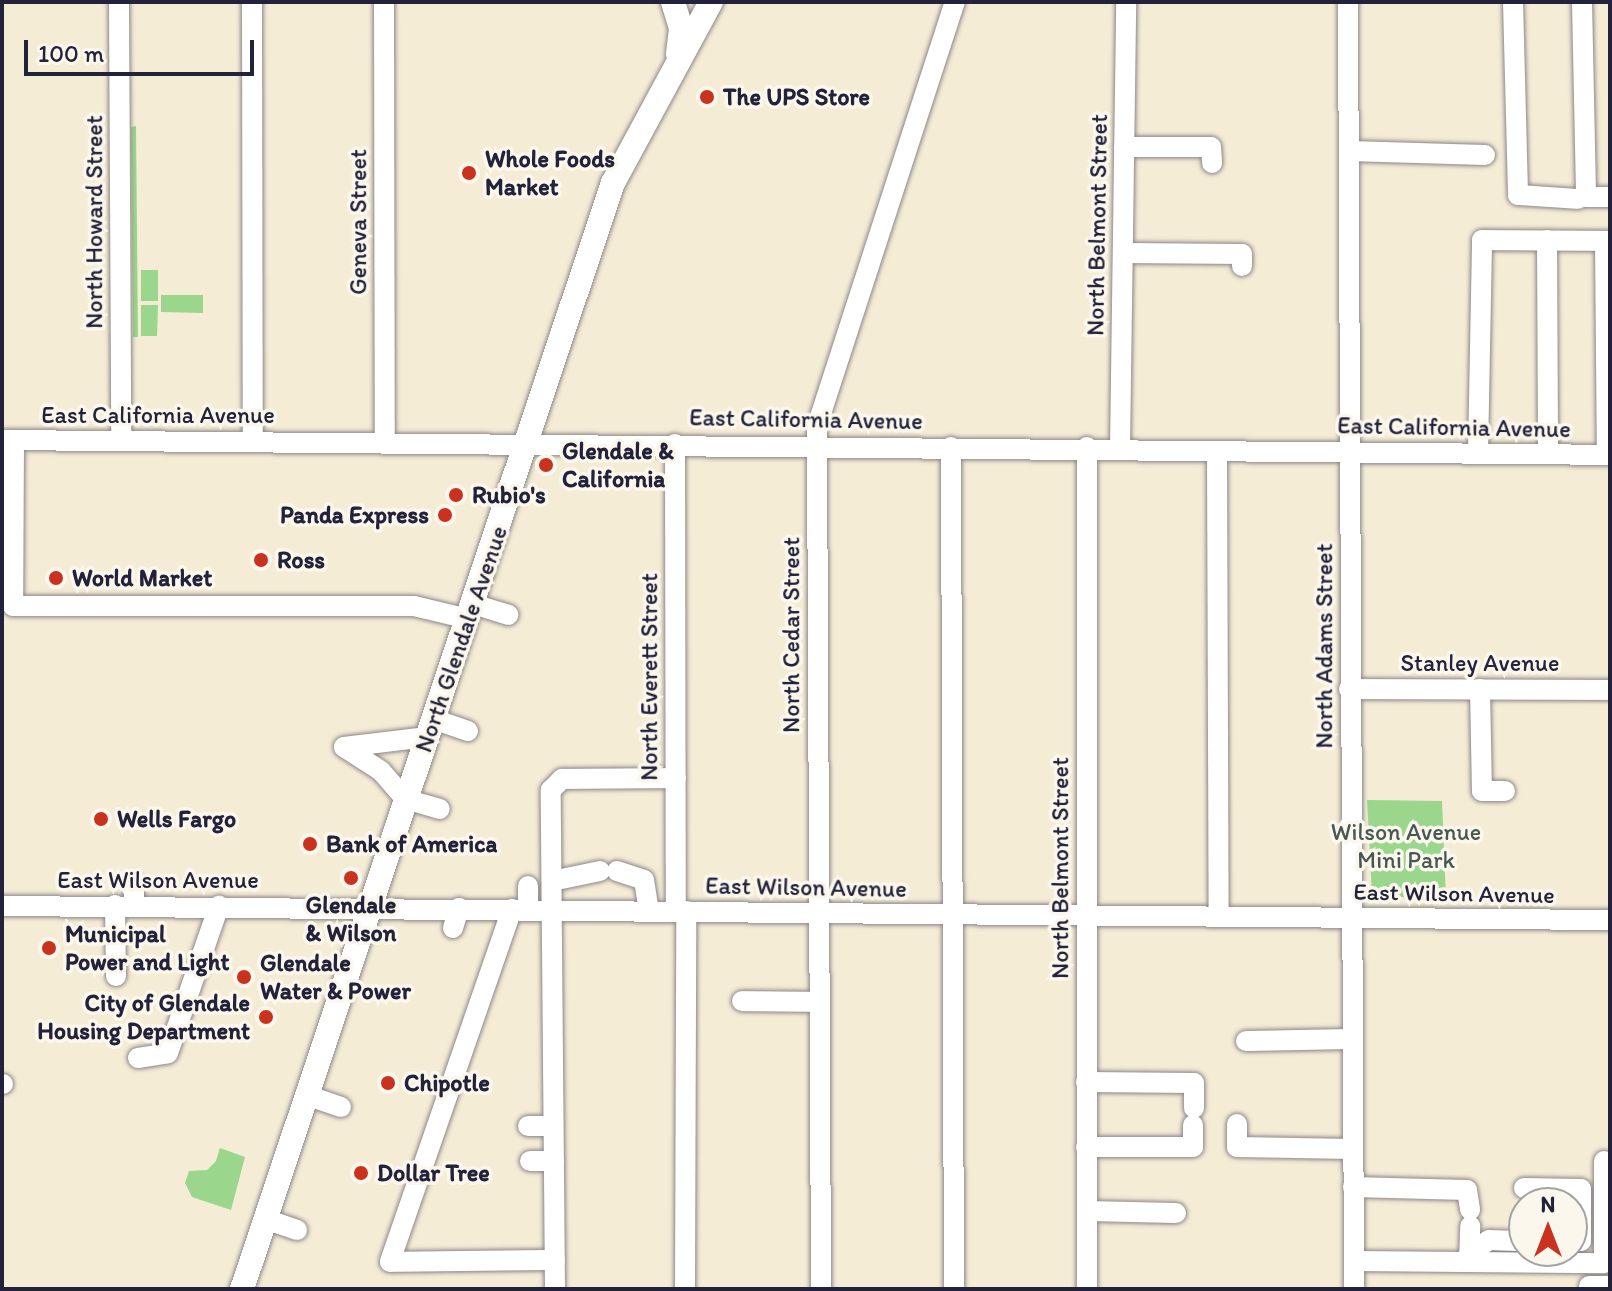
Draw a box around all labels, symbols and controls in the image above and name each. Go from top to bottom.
scale bar [28,24,258,74]
text: 100 m [38,39,104,68]
place label: The UPS Store [723,83,870,111]
marker: The UPS Store [698,88,716,106]
street label: North Belmont Street [1081,114,1113,336]
street label: North Howard Street [80,115,108,329]
place label: Whole Foods Market [485,145,614,201]
street label: Geneva Street [344,149,372,295]
marker: Whole Foods Market [460,164,478,182]
street label: East California Avenue [41,401,275,429]
street label: East California Avenue [689,403,923,435]
street label: East California Avenue [1337,411,1571,443]
place label: Glendale & California [562,437,674,493]
marker: Glendale & California [537,456,555,474]
place label: Rubio's [472,481,546,509]
marker: Rubio's [447,486,465,504]
place label: Panda Express [281,501,429,529]
marker: Panda Express [436,506,454,524]
street label: North Glendale Avenue [409,523,513,755]
street label: North Cedar Street [777,538,805,732]
street label: North Adams Street [1310,543,1338,749]
place label: Ross [277,546,325,574]
marker: Ross [252,551,270,569]
place label: World Market [72,564,212,592]
marker: World Market [47,569,65,587]
street label: North Everett Street [635,573,663,781]
street label: Stanley Avenue [1401,649,1559,677]
street label: North Belmont Street [1046,757,1074,979]
place label: Wells Fargo [117,805,236,833]
marker: Wells Fargo [92,810,110,828]
park label: Wilson Avenue Mini Park [1331,818,1481,874]
place label: Bank of America [326,830,498,858]
marker: Bank of America [301,835,319,853]
street label: East Wilson Avenue [57,866,259,894]
marker: Glendale & Wilson [342,869,360,887]
street label: East Wilson Avenue [705,871,907,903]
street label: East Wilson Avenue [1353,877,1555,909]
place label: Glendale & Wilson [306,891,396,947]
place label: Municipal Power and Light [65,920,229,976]
marker: Municipal Power and Light [40,939,58,957]
place label: Glendale Water & Power [260,949,410,1005]
marker: Glendale Water & Power [235,968,253,986]
place label: City of Glendale Housing Department [37,989,250,1045]
marker: City of Glendale Housing Department [257,1008,275,1026]
place label: Chipotle [404,1069,490,1097]
marker: Chipotle [379,1074,397,1092]
place label: Dollar Tree [377,1159,490,1187]
marker: Dollar Tree [352,1164,370,1182]
north arrow [1508,1187,1588,1267]
text: N [1541,1191,1555,1218]

